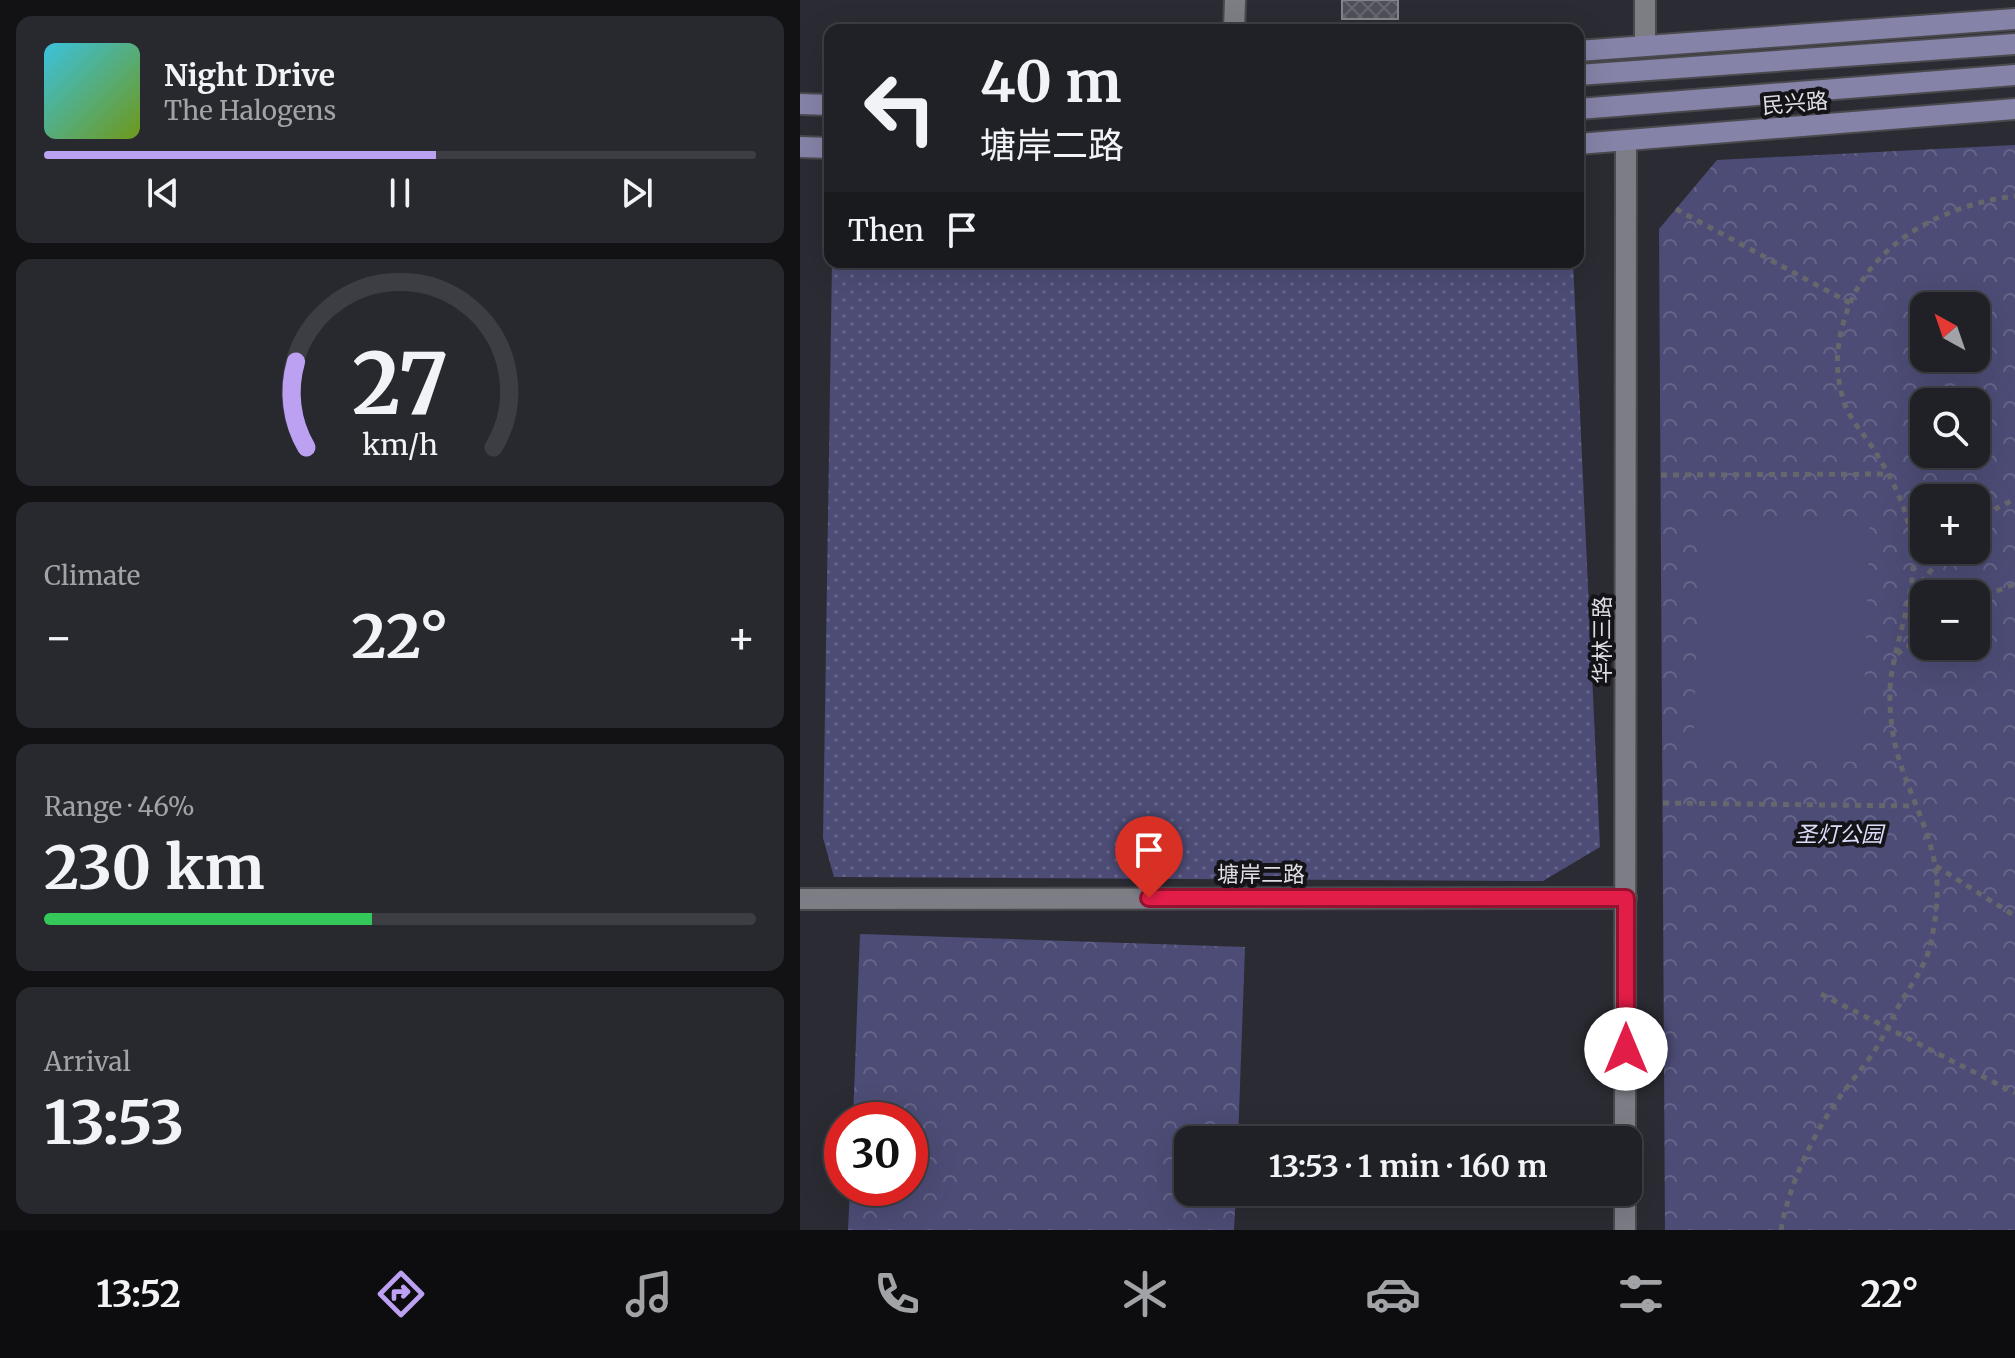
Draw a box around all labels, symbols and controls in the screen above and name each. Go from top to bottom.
text: 40 m [980,47,1122,117]
text: Night Drive [164,56,335,94]
icon: left [848,56,952,160]
street label: 民兴路 [1761,86,1829,120]
text: The Halogens [164,94,336,127]
text: 塘岸二路 [980,123,1124,168]
icon: previous [141,171,185,215]
icon: pause [378,171,422,215]
icon: next [615,171,659,215]
icon: arrive [940,208,984,252]
text: Then [848,211,924,249]
north arrow [1910,292,1990,372]
map controls [1910,292,1990,660]
text: 27 [352,332,448,437]
button: search [1910,388,1990,468]
text: km/h [362,427,438,463]
button: + [1910,484,1990,564]
text: Climate [44,559,140,592]
button: − [1910,580,1990,660]
street label: 华林三路 [1588,596,1616,684]
text: 22° [351,599,449,674]
text: − [44,610,73,665]
text: + [727,610,756,665]
text: Range · 46% [44,790,195,823]
pin [1115,816,1183,898]
park label: 圣灯公园 [1795,820,1886,848]
icon: arrive [1127,828,1171,872]
text: 230 km [44,830,265,905]
street label: 塘岸二路 [1217,860,1305,888]
position arrow [1584,1007,1668,1091]
text: Arrival [44,1045,131,1078]
text: 13:53 [44,1085,184,1160]
speed limit sign: 30 [824,1102,928,1206]
text: 13:53 · 1 min · 160 m [1269,1147,1547,1185]
icon: directions [373,1266,429,1322]
icon: music [621,1266,677,1322]
icon: phone [869,1266,925,1322]
icon: climate [1117,1266,1173,1322]
icon: car [1365,1266,1421,1322]
icon: filters [1613,1266,1669,1322]
text: 13:52 [96,1272,181,1317]
text: 22° [1861,1272,1919,1317]

